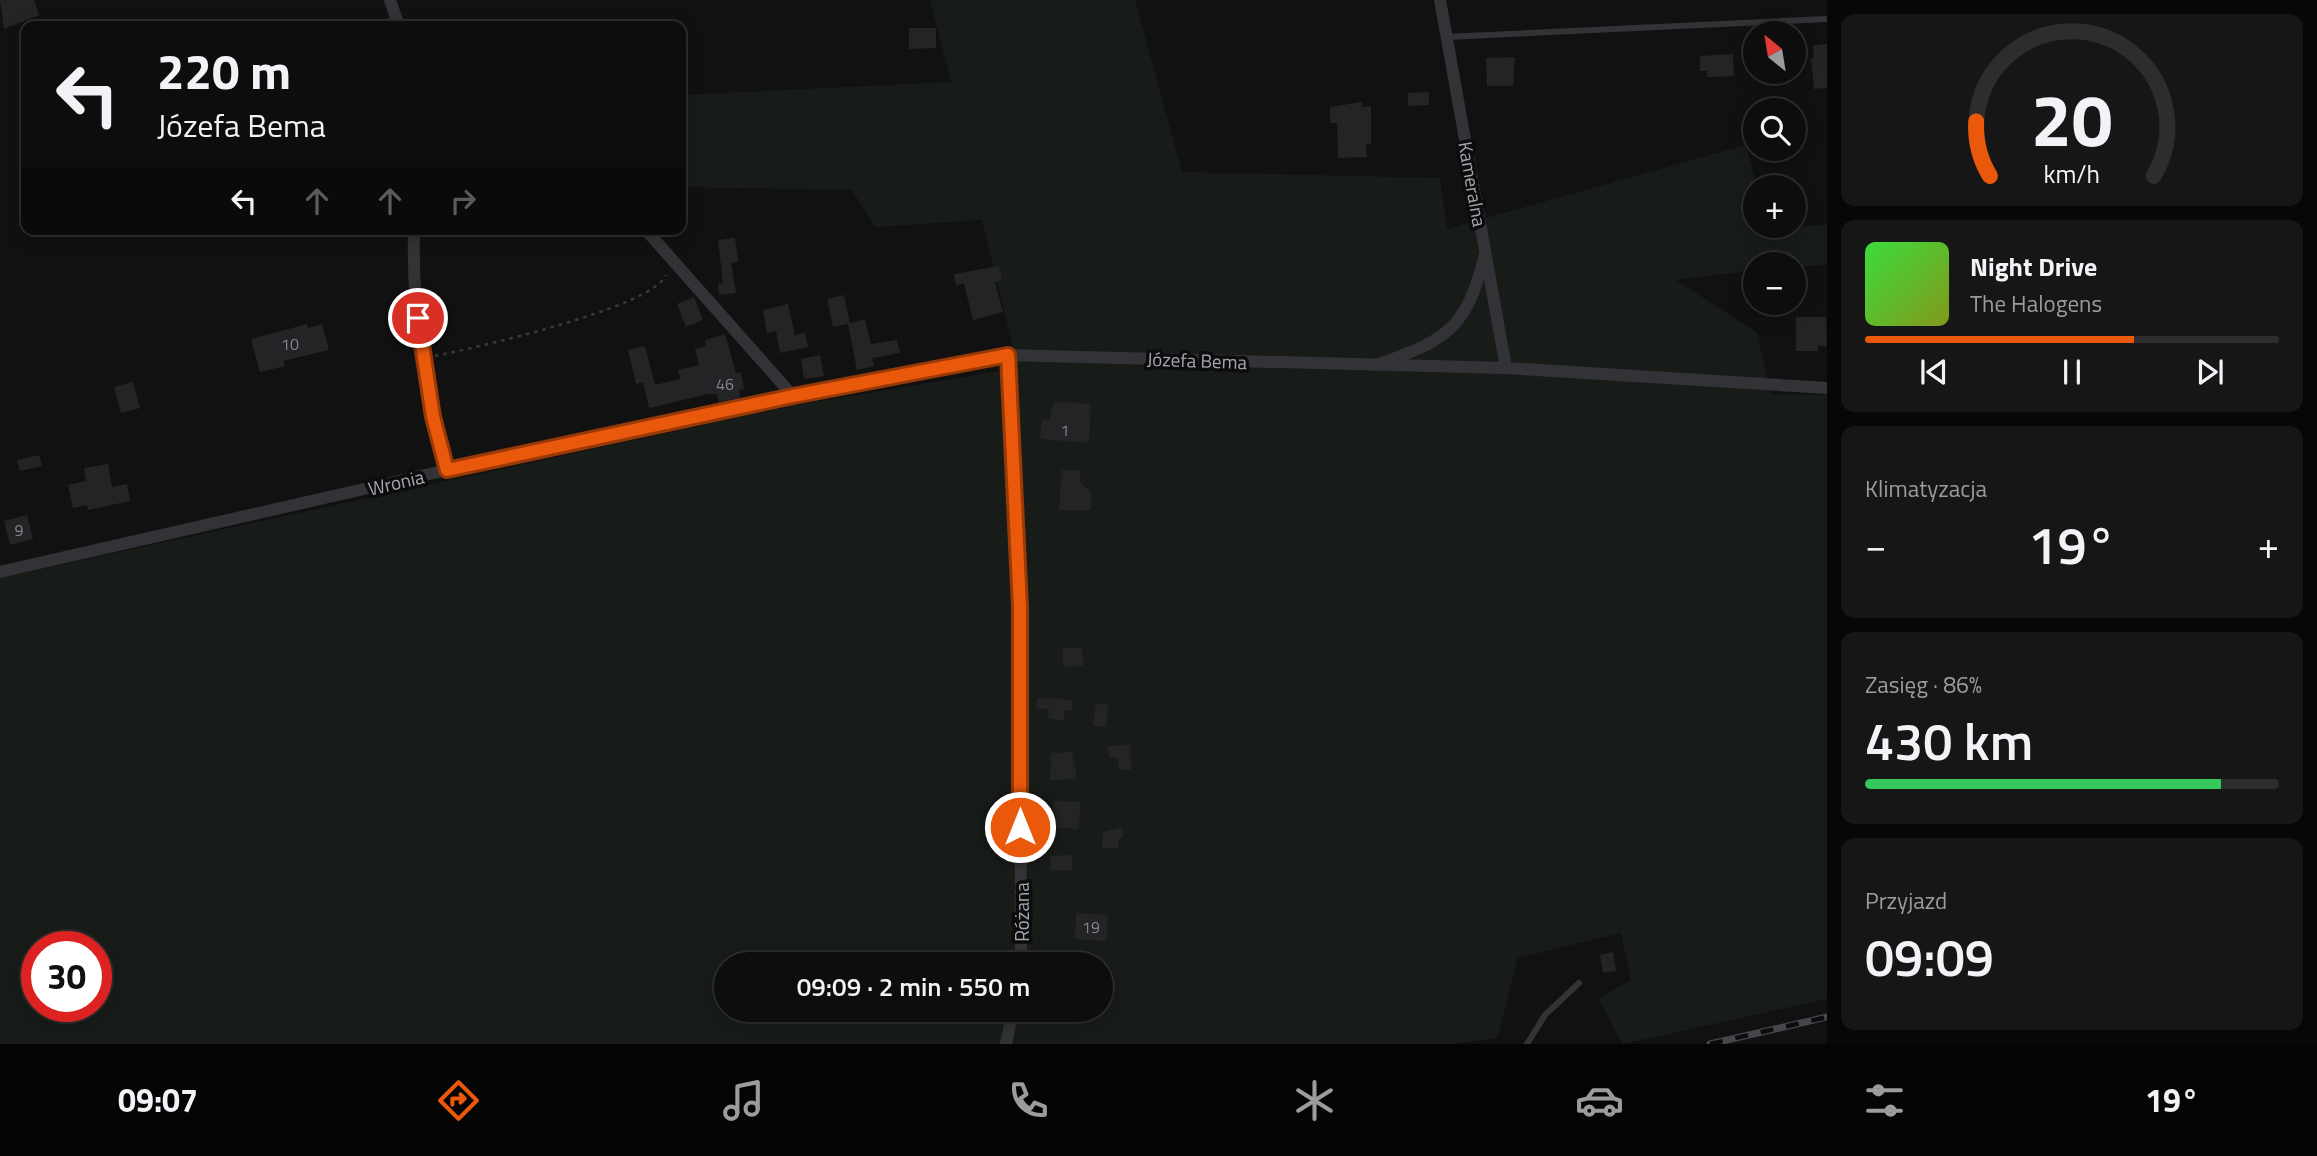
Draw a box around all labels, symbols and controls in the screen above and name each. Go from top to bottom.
north arrow [1743,21,1806,84]
map controls [1743,21,1806,315]
text: 220 m [157,33,291,108]
icon: left [42,49,133,140]
text: 20 [2031,64,2113,174]
button: search [1743,98,1806,161]
text: Józefa Bema [157,101,326,149]
street label: Kameralna [1451,139,1495,229]
text: km/h [2044,155,2100,193]
button: + [1743,175,1806,238]
icon: left [225,182,263,220]
icon: ahead [298,182,336,220]
icon: ahead [371,182,409,220]
icon: right [444,182,482,220]
text: Night Drive [1970,247,2097,286]
button: − [1743,252,1806,315]
text: The Halogens [1970,286,2102,321]
pin [388,288,448,348]
icon: arrive [399,299,437,337]
house number: 10 [281,332,299,356]
street label: Józefa Bema [1146,344,1248,376]
icon: previous [1915,353,1953,391]
icon: pause [2053,353,2091,391]
icon: next [2191,353,2229,391]
house number: 46 [716,372,734,396]
house number: 1 [1061,418,1069,442]
street label: Wronia [365,461,427,503]
text: Klimatyzacja [1865,471,1987,506]
text: 19° [2028,505,2116,584]
text: − [1865,516,1886,574]
text: + [2258,516,2279,574]
house number: 9 [15,518,24,542]
text: Zasięg · 86% [1865,667,1982,702]
text: 430 km [1865,701,2033,780]
position arrow [983,790,1057,864]
street label: Różana [1007,882,1036,942]
text: Przyjazd [1865,883,1947,918]
house number: 19 [1082,915,1100,939]
text: 09:09 [1865,917,1994,996]
speed limit sign: 30 [21,931,112,1022]
text: 09:09 · 2 min · 550 m [797,967,1030,1006]
text: 09:07 [118,1076,198,1124]
icon: directions [434,1076,483,1125]
icon: music [719,1076,768,1125]
icon: phone [1004,1076,1053,1125]
icon: climate [1290,1076,1339,1125]
icon: car [1575,1076,1624,1125]
icon: filters [1860,1076,1909,1125]
text: 19° [2145,1076,2199,1124]

